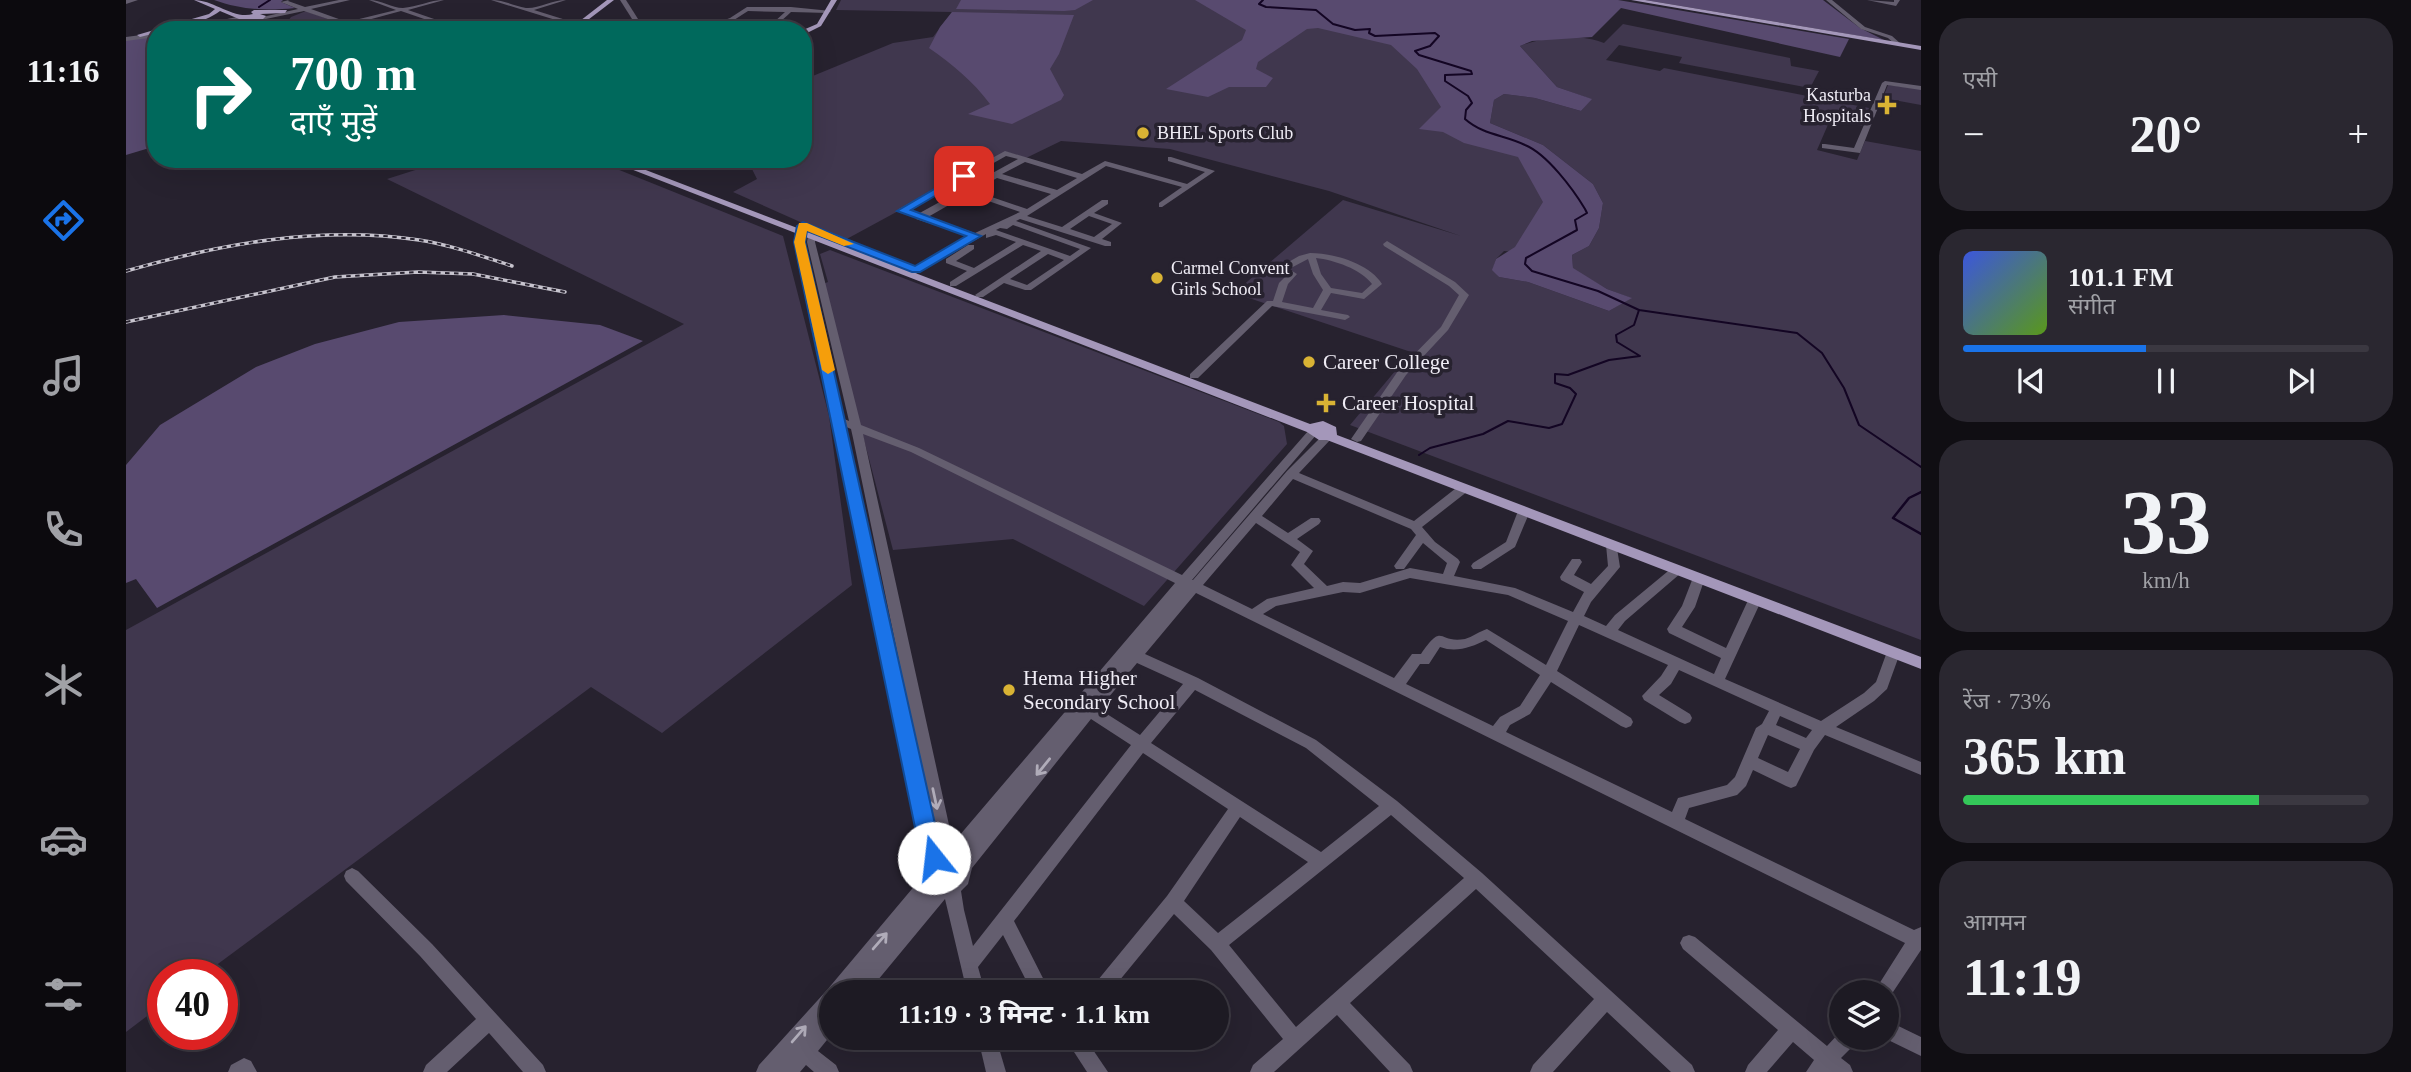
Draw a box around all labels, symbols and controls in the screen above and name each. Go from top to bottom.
text: 700 m [290,46,417,101]
icon: right [175,49,266,140]
text: 11:16 [27,53,99,89]
text: एसी [1963,67,1997,92]
place label: Kasturba Hospitals [1803,85,1871,126]
marker: Kasturba Hospitals [1877,95,1897,115]
text: दाएँ मुड़ें [290,104,377,140]
text: 20° [2130,106,2202,163]
text: − [1963,113,1984,155]
text: + [2348,113,2369,155]
place label: BHEL Sports Club [1157,123,1293,143]
marker: BHEL Sports Club [1135,125,1151,141]
pin [934,146,994,206]
icon: arrive [945,157,983,195]
icon: directions [39,196,88,245]
place label: Carmel Convent Girls School [1171,258,1289,299]
text: 101.1 FM [2068,263,2173,292]
marker: Carmel Convent Girls School [1149,270,1165,286]
text: संगीत [2068,294,2116,319]
place label: Career College [1323,350,1450,374]
icon: music [39,351,88,400]
marker: Career College [1301,354,1317,370]
icon: previous [2012,362,2050,400]
icon: pause [2147,362,2185,400]
icon: next [2282,362,2320,400]
place label: Career Hospital [1342,391,1475,415]
marker: Career Hospital [1316,393,1336,413]
text: 33 [2121,472,2212,573]
icon: phone [39,505,88,554]
text: km/h [2142,568,2190,593]
icon: climate [39,660,88,709]
place label: Hema Higher Secondary School [1023,666,1175,714]
marker: Hema Higher Secondary School [1001,682,1017,698]
text: रेंज · 73% [1963,689,2051,714]
text: 365 km [1963,728,2126,785]
one-way arrow [1035,758,1051,776]
one-way arrow [929,787,943,810]
icon: car [39,815,88,864]
position arrow [897,821,971,895]
text: आगमन [1963,910,2026,935]
one-way arrow [872,932,888,950]
text: 11:19 [1963,949,2081,1006]
speed limit sign: 40 [147,959,238,1050]
icon: filters [39,970,88,1019]
map controls [1829,980,1899,1050]
button: layers [1829,980,1899,1050]
text: 11:19 · 3 मिनट · 1.1 km [898,1000,1150,1029]
one-way arrow [791,1026,807,1044]

